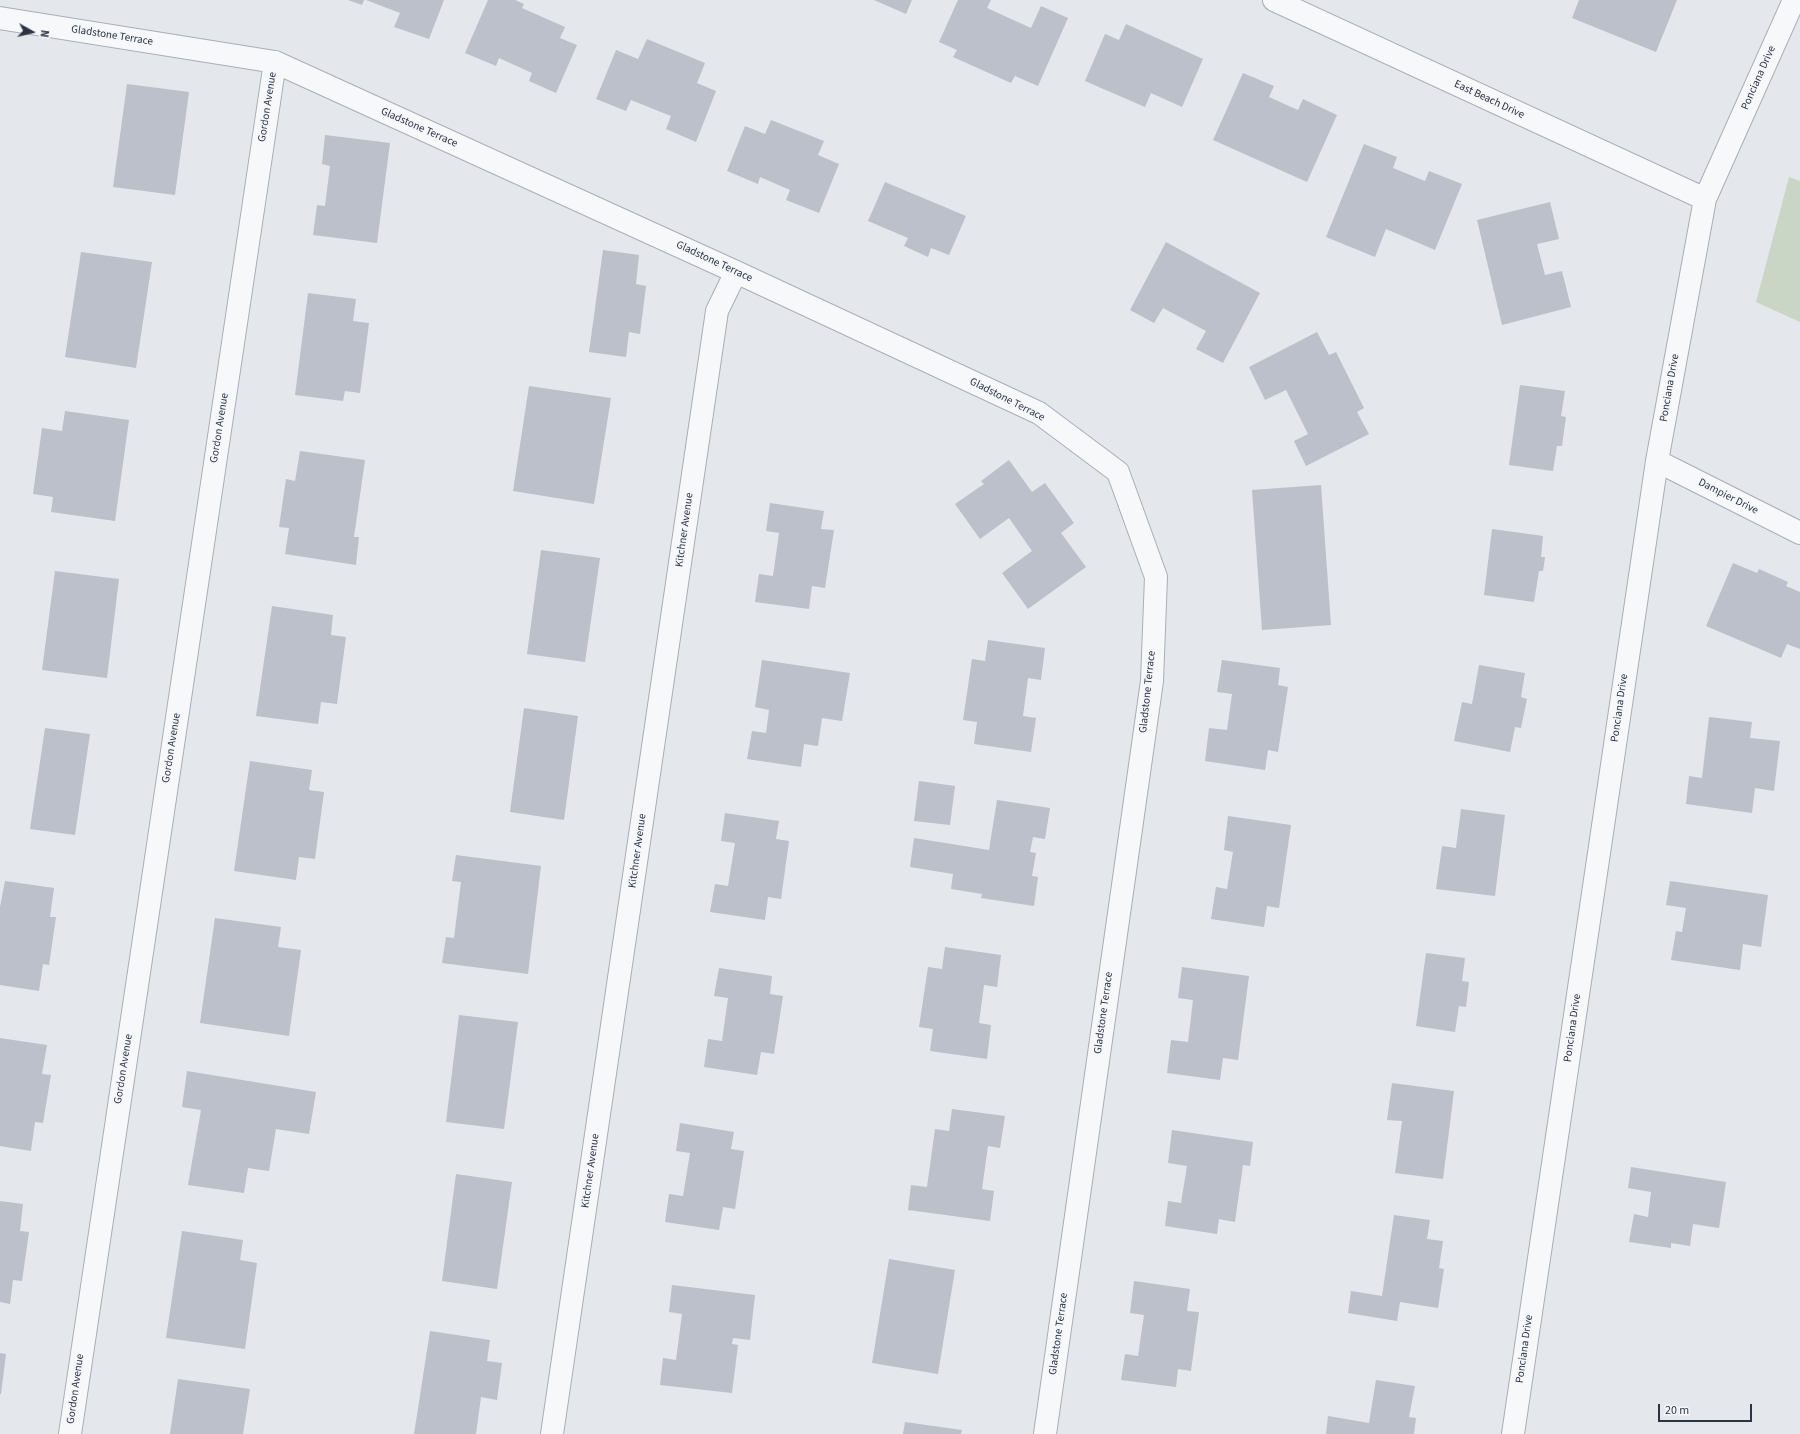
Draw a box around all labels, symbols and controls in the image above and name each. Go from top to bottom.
north arrow [12,12,52,52]
street label: Gladstone Terrace [70,23,154,49]
text: N [36,29,52,38]
street label: Ponciana Drive [1739,44,1779,112]
street label: Gordon Avenue [256,71,280,143]
street label: East Beach Drive [1452,78,1526,122]
street label: Gladstone Terrace [379,105,459,151]
street label: Gladstone Terrace [674,239,754,285]
street label: Ponciana Drive [1658,353,1682,423]
street label: Gladstone Terrace [967,375,1047,425]
street label: Gordon Avenue [208,392,232,464]
street label: Dampier Drive [1696,476,1760,518]
street label: Kitchner Avenue [673,492,697,568]
street label: Gladstone Terrace [1137,650,1159,734]
street label: Ponciana Drive [1609,673,1631,743]
street label: Gordon Avenue [160,712,184,784]
street label: Kitchner Avenue [626,813,650,889]
street label: Gladstone Terrace [1092,971,1116,1055]
street label: Ponciana Drive [1562,993,1584,1063]
street label: Gordon Avenue [112,1033,136,1105]
street label: Kitchner Avenue [579,1133,603,1209]
street label: Gladstone Terrace [1047,1292,1071,1376]
street label: Ponciana Drive [1514,1314,1536,1384]
street label: Gordon Avenue [65,1353,87,1425]
scale bar [1660,1396,1754,1422]
text: 20 m [1665,1402,1689,1419]

